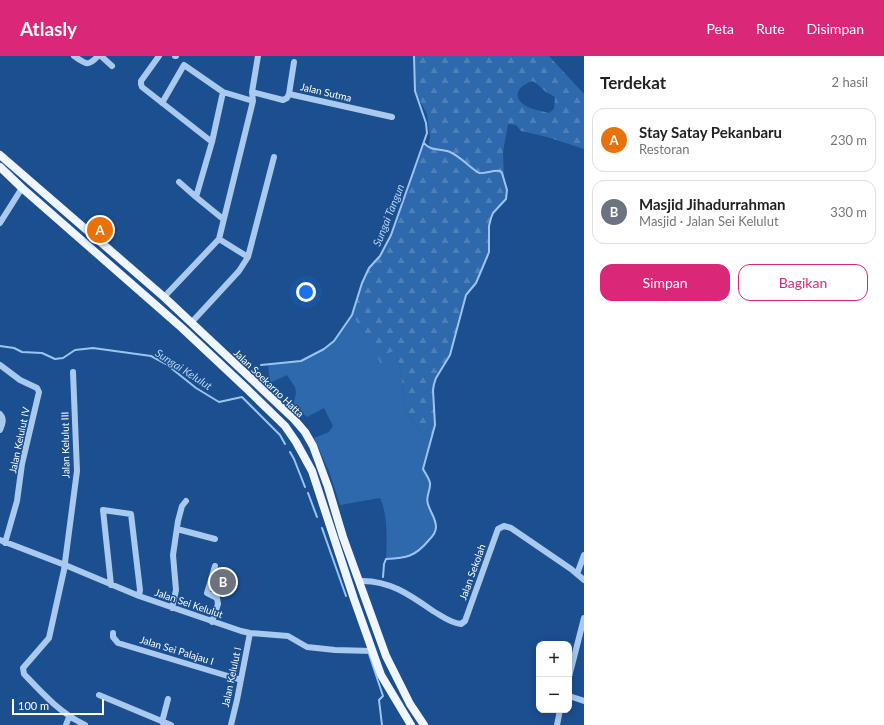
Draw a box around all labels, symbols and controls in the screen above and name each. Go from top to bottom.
text: Atlasly [20,17,77,40]
text: Peta [707,20,734,37]
text: Rute [756,20,785,37]
text: Disimpan [807,20,864,37]
text: Terdekat [600,72,666,93]
text: 2 hasil [832,74,868,90]
street label: Jalan Sutma [299,80,353,104]
text: Stay Satay Pekanbaru [639,123,782,141]
text: A [609,132,619,148]
text: 230 m [830,132,867,148]
text: Restoran [639,141,690,157]
water label: Sungai Tangun [370,182,406,248]
text: Masjid Jihadurrahman [639,195,786,213]
text: B [610,204,618,220]
text: 330 m [830,204,867,220]
text: Masjid · Jalan Sei Kelulut [639,213,779,229]
pin: A [87,215,113,245]
button: Simpan [600,264,730,301]
button: Bagikan [738,264,868,301]
your location [296,282,316,302]
water label: Sungai Kelulut [153,346,215,392]
street label: Jalan Soekarno Hatta [232,347,306,419]
street label: Jalan Kelulut IV [6,405,32,474]
street label: Jalan Kelulut III [58,412,72,478]
street label: Jalan Sekolah [456,542,488,602]
pin: B [210,567,236,597]
street label: Jalan Sei Kelulut [153,586,225,620]
street label: Jalan Sei Palajau I [139,633,215,667]
map controls [536,641,572,713]
button: + [536,641,572,677]
street label: Jalan Kelulut I [219,646,243,708]
button: − [536,677,572,713]
scale bar [12,697,104,716]
text: 100 m [18,699,49,712]

